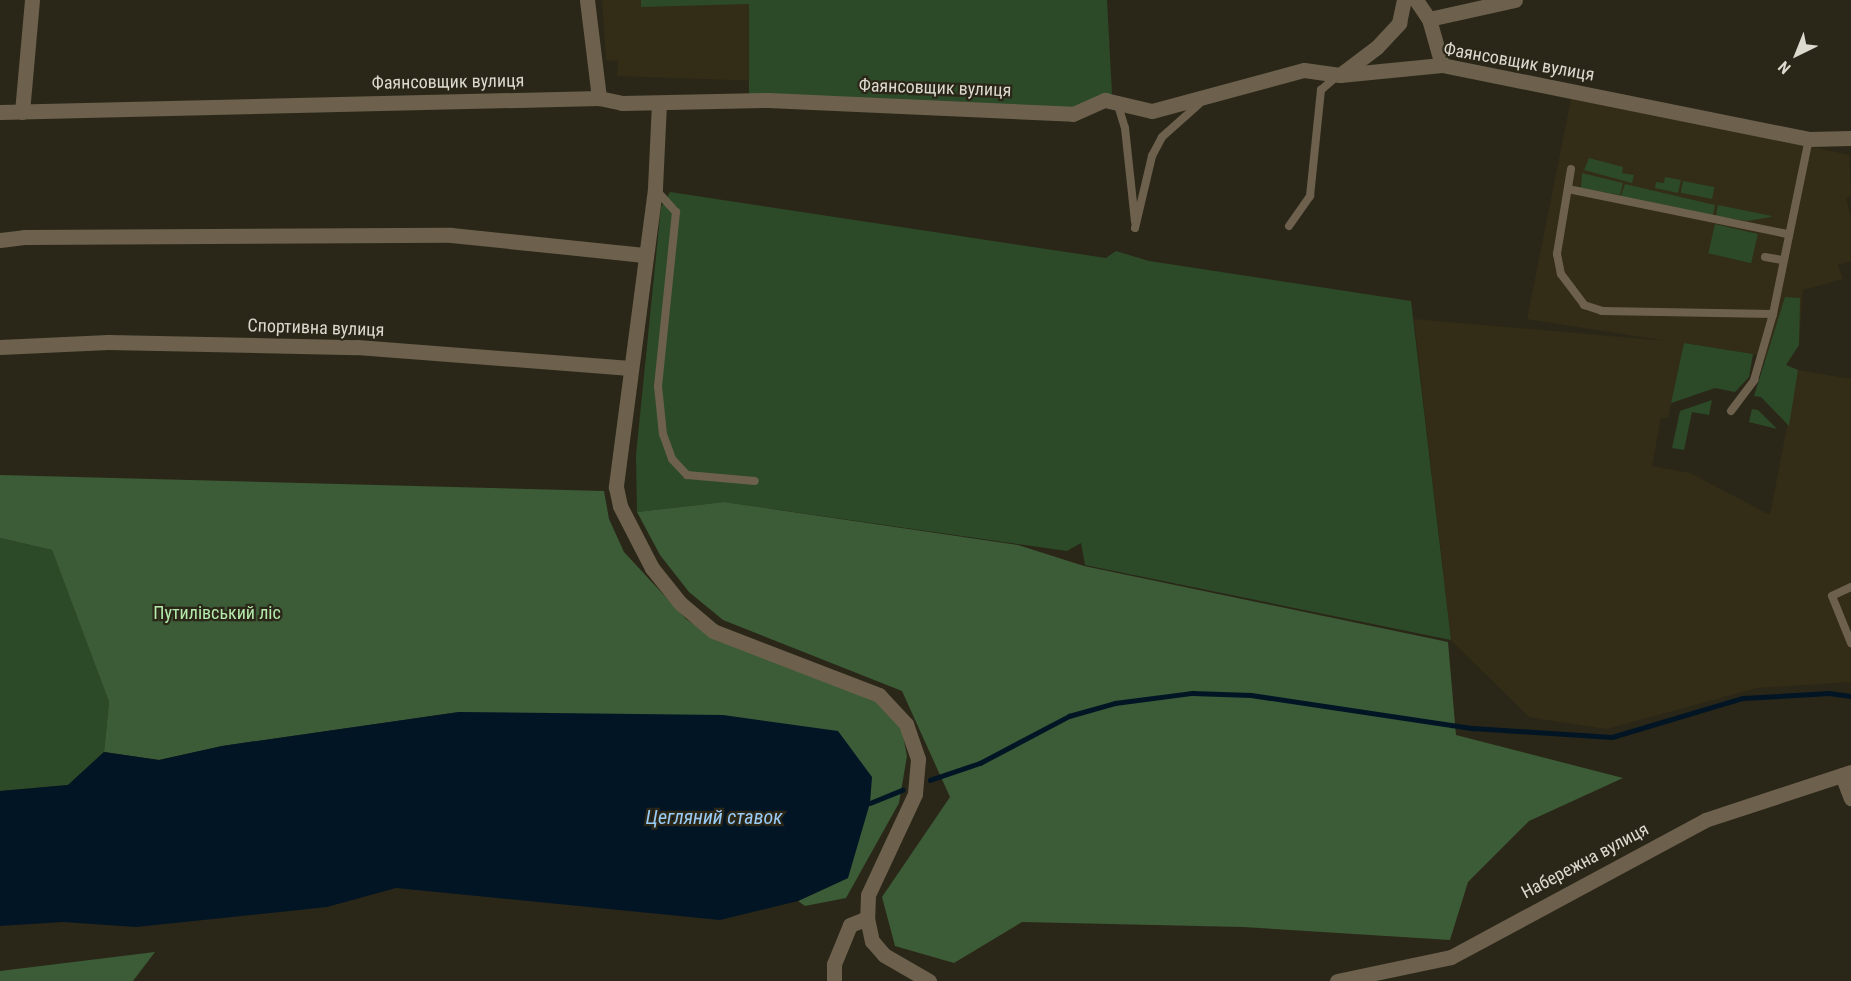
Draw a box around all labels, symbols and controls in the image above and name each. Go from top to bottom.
north arrow [1767,24,1827,84]
street label: Фаянсовщик вулиця [1442,38,1596,86]
text: N [1774,57,1794,78]
street label: Фаянсовщик вулиця [371,70,525,94]
street label: Фаянсовщик вулиця [858,75,1012,101]
street label: Спортивна вулиця [247,315,385,341]
park label: Путилівський ліс [153,602,281,624]
water label: Цегляний ставок [646,805,782,829]
street label: Набережна вулиця [1518,818,1652,904]

